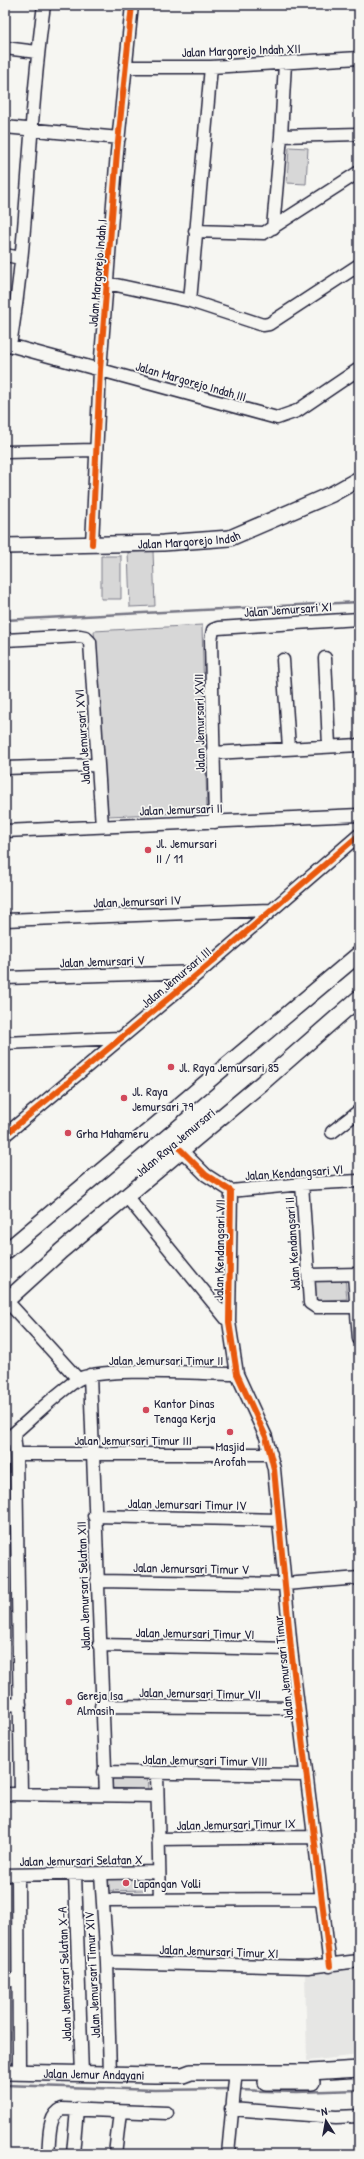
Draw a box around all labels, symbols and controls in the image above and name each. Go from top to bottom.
street label: Jalan Margorejo Indah XII [181,39,301,61]
street label: Jalan Margorejo Indah I [83,218,111,328]
street label: Jalan Margorejo Indah III [134,357,248,405]
street label: Jalan Margorejo Indah [138,526,243,552]
street label: Jalan Jemursari XI [243,597,333,621]
street label: Jalan Jemursari XVII [189,674,209,772]
street label: Jalan Jemursari XVI [70,689,94,785]
street label: Jalan Jemursari II [139,799,223,819]
place label: Jl. Jemursari II / 11 [156,834,217,867]
marker: Jl. Jemursari II / 11 [143,845,153,855]
street label: Jalan Jemursari IV [93,890,182,912]
street label: Jalan Jemursari III [137,942,215,1012]
street label: Jalan Jemursari V [59,951,145,971]
place label: Jl. Raya Jemursari 85 [179,1058,279,1076]
marker: Jl. Raya Jemursari 85 [166,1062,176,1072]
place label: Jl. Raya Jemursari 79 [132,1082,193,1115]
marker: Jl. Raya Jemursari 79 [119,1093,129,1103]
street label: Jalan Raya Jemursari [131,1103,219,1181]
place label: Grha Mahameru [76,1124,148,1142]
marker: Grha Mahameru [63,1128,73,1138]
street label: Jalan Kendangsari VI [244,1160,344,1184]
street label: Jalan Kendangsari II [280,1196,304,1292]
street label: Jalan Kendangsari VII [209,1199,229,1301]
street label: Jalan Jemursari Timur II [109,1351,223,1369]
place label: Kantor Dinas Tenaga Kerja [154,1394,215,1427]
marker: Kantor Dinas Tenaga Kerja [141,1405,151,1415]
marker: Masjid Arofah [225,1427,235,1437]
street label: Jalan Jemursari Timur III [74,1431,192,1449]
place label: Masjid Arofah [214,1437,246,1470]
street label: Jalan Jemursari Timur IV [127,1494,247,1514]
street label: Jalan Jemursari Selatan XII [72,1521,94,1651]
street label: Jalan Jemursari Timur V [133,1558,250,1578]
street label: Jalan Jemursari Timur [269,1615,297,1721]
street label: Jalan Jemursari Timur VI [135,1623,255,1643]
street label: Jalan Jemursari Timur VII [139,1683,261,1703]
place label: Gereja Isa Almasih [77,1686,123,1719]
marker: Gereja Isa Almasih [64,1697,74,1707]
street label: Jalan Jemursari Timur VIII [142,1750,268,1770]
street label: Jalan Jemursari Timur IX [176,1814,296,1834]
street label: Jalan Jemursari Selatan X [19,1850,143,1870]
place label: Lapangan Volli [134,1874,201,1892]
marker: Lapangan Volli [121,1878,131,1888]
street label: Jalan Jemursari Selatan X-A [53,1906,75,2042]
street label: Jalan Jemursari Timur XIV [80,1911,104,2039]
street label: Jalan Jemursari Timur XI [159,1940,279,1962]
street label: Jalan Jemur Andayani [43,2064,145,2084]
north arrow [306,2101,346,2141]
text: N [320,2104,328,2119]

